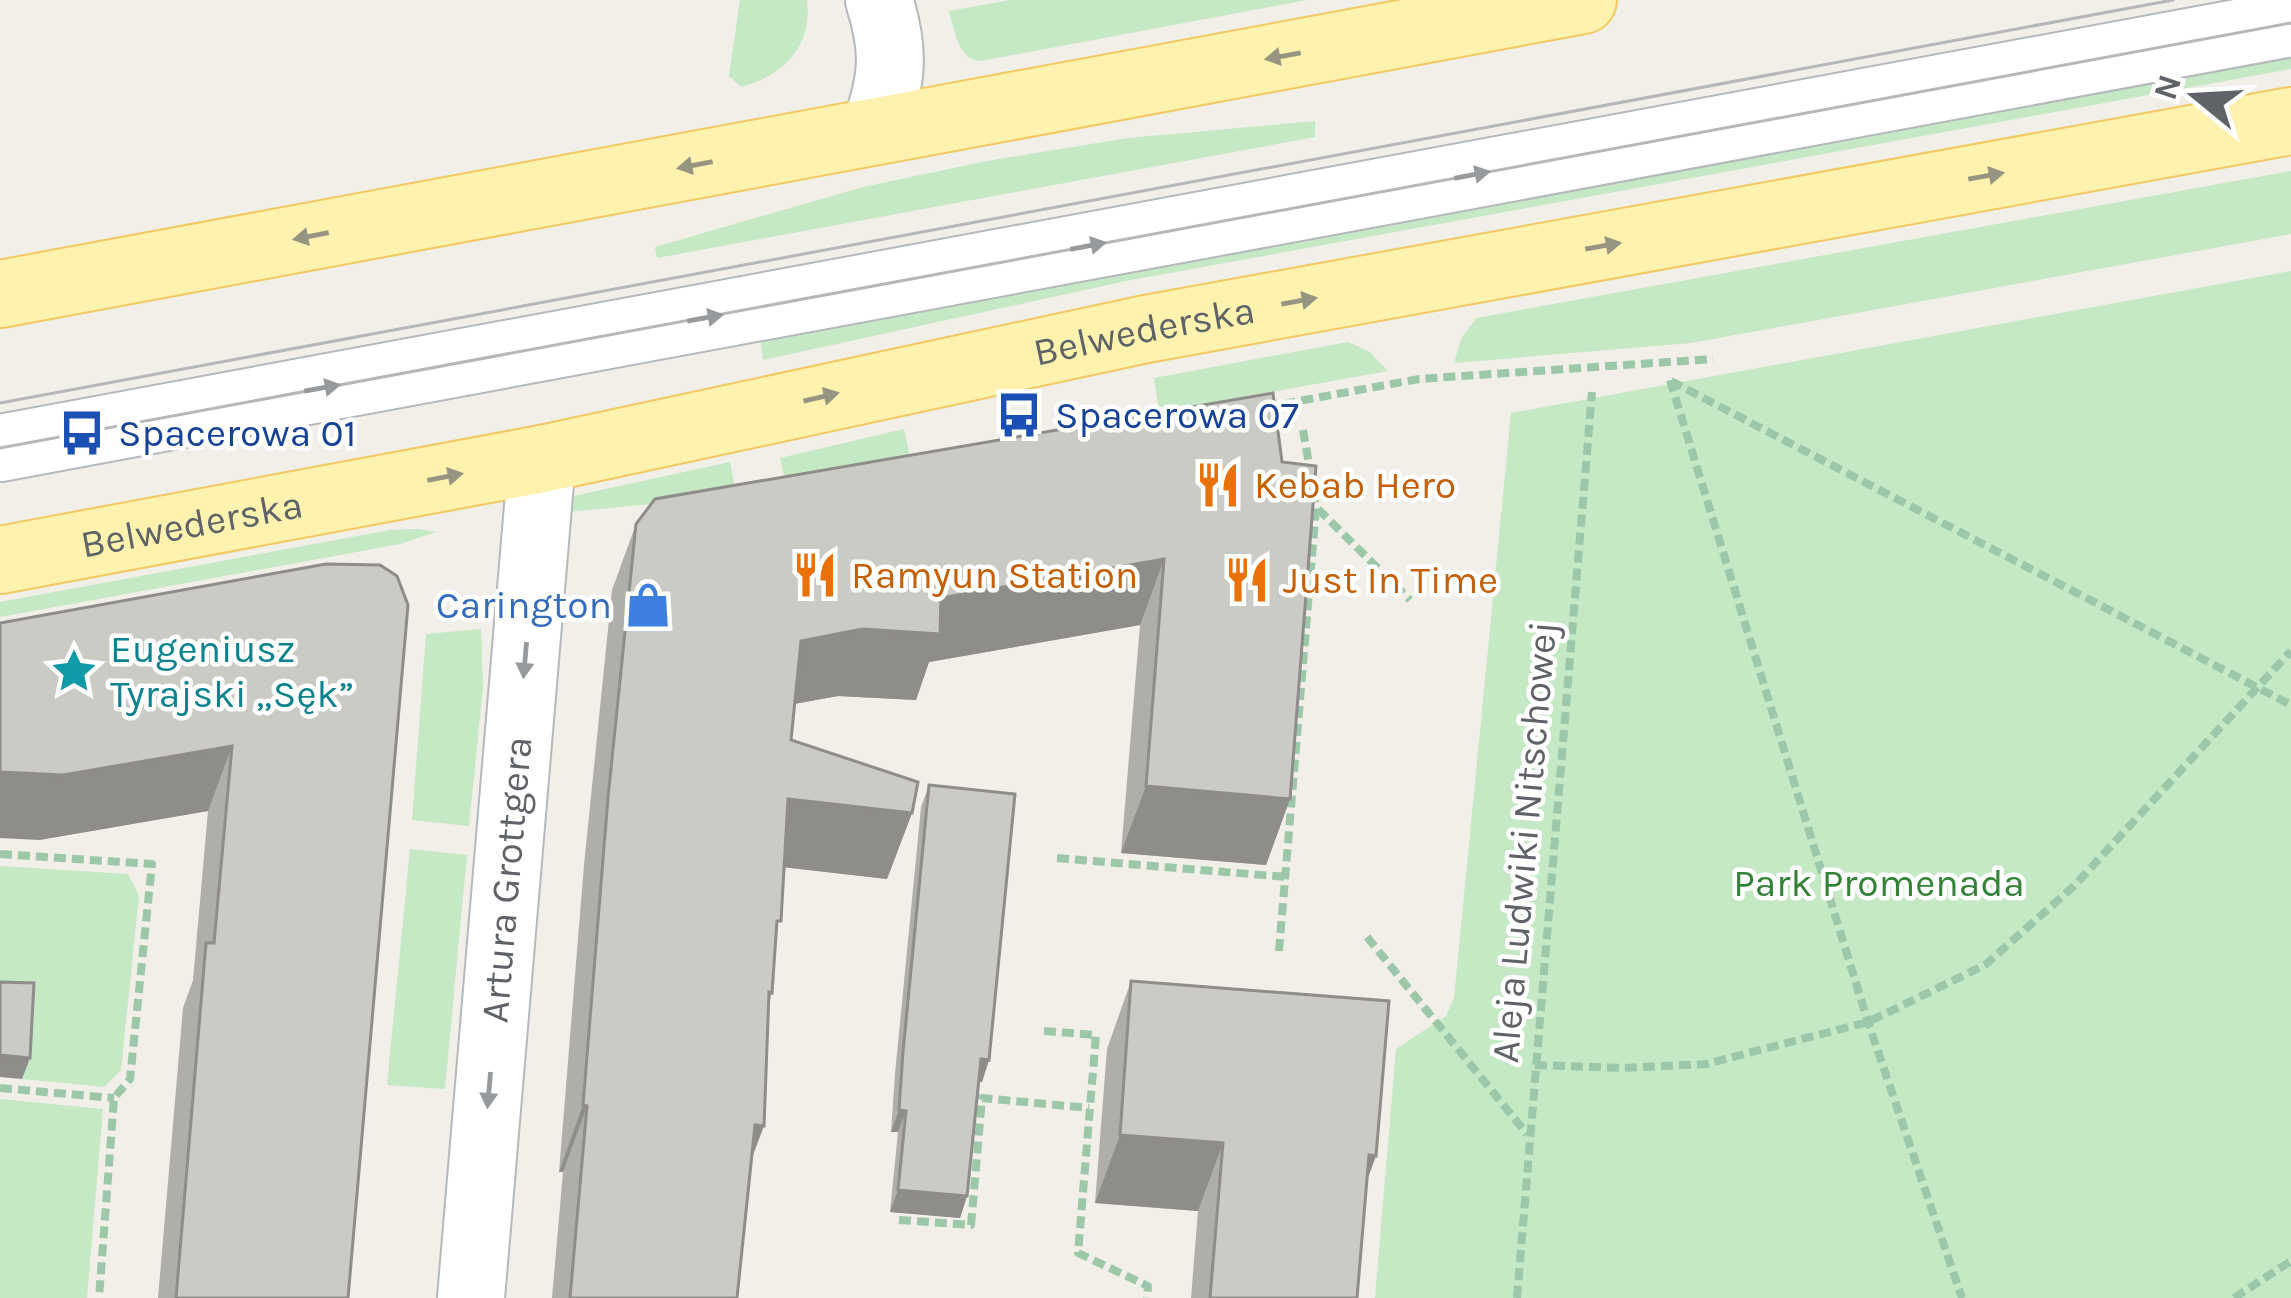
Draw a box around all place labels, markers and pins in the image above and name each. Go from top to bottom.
bus stop icon: Spacerowa 07 [994,390,1044,440]
place label: Spacerowa 07 [1055,392,1299,438]
bus stop icon: Spacerowa 01 [57,408,107,458]
place label: Spacerowa 01 [118,410,356,456]
restaurant icon: Kebab Hero [1193,460,1243,510]
place label: Kebab Hero [1254,462,1456,508]
restaurant icon: Ramyun Station [790,550,840,600]
place label: Ramyun Station [851,552,1138,598]
restaurant icon: Just In Time [1222,555,1272,605]
place label: Just In Time [1283,557,1498,603]
shop icon: Carington [623,580,673,630]
place label: Carington [436,582,612,628]
place label: Eugeniusz Tyrajski „Sęk” [110,626,354,717]
place icon: Eugeniusz Tyrajski „Sęk” [49,646,99,696]

